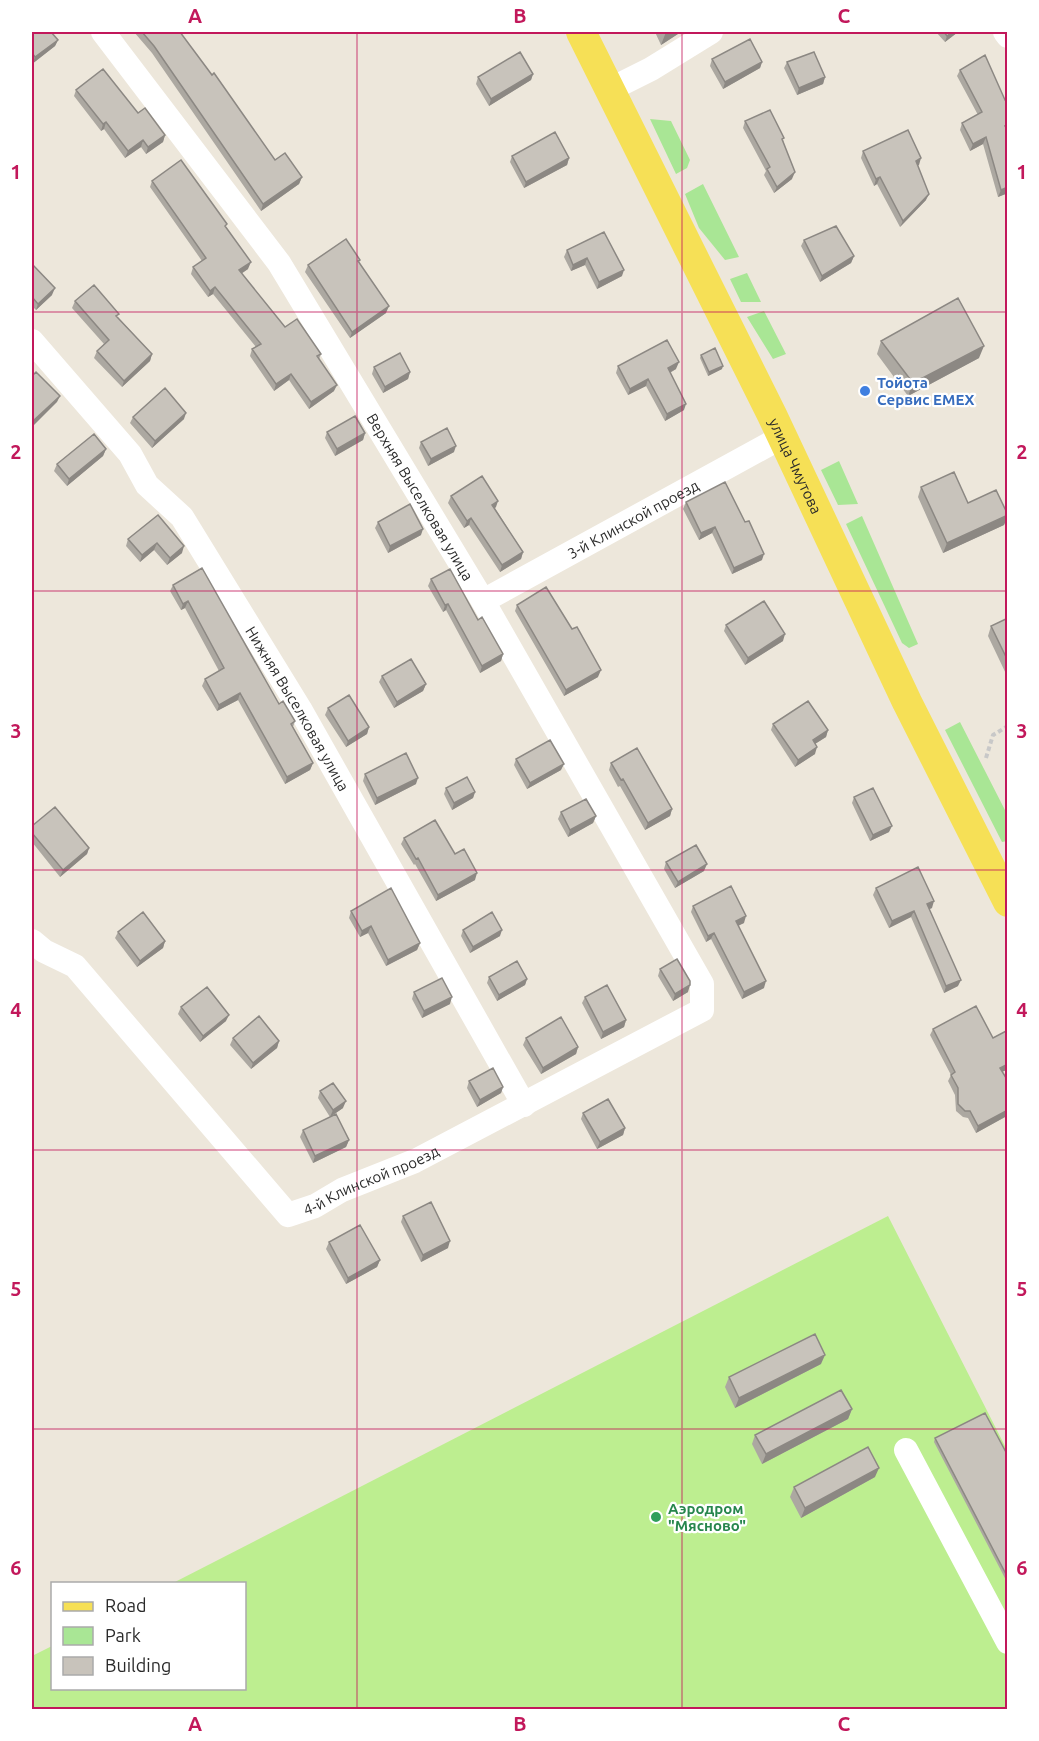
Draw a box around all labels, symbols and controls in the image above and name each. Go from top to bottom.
text: A [188,4,202,27]
text: B [513,4,527,27]
text: C [838,4,851,27]
text: 1 [10,160,22,183]
text: 1 [1016,160,1028,183]
place label: Тойота Сервис EMEX [877,374,975,408]
marker: Тойота Сервис EMEX [858,384,872,398]
street label: Верхняя Выселковая улица [363,410,477,584]
street label: улица Чмутова [766,415,826,516]
text: 2 [10,440,22,463]
text: 2 [1016,440,1028,463]
street label: 3-й Клинской проезд [564,476,702,562]
street label: Нижняя Выселковая улица [243,623,353,794]
text: 3 [10,719,22,742]
text: 3 [1016,719,1028,742]
text: 4 [10,998,22,1021]
text: 4 [1016,998,1028,1021]
street label: 4-й Клинской проезд [301,1142,442,1218]
text: 5 [10,1277,22,1300]
text: 5 [1016,1277,1028,1300]
place label: Аэродром "Мясново" [668,1500,746,1534]
marker: Аэродром "Мясново" [649,1510,663,1524]
text: 6 [10,1556,22,1579]
text: 6 [1016,1556,1028,1579]
legend [51,1582,246,1690]
text: Road [105,1595,147,1615]
text: Park [105,1625,141,1645]
text: Building [105,1655,171,1675]
text: A [188,1712,202,1735]
text: B [513,1712,527,1735]
text: C [838,1712,851,1735]

